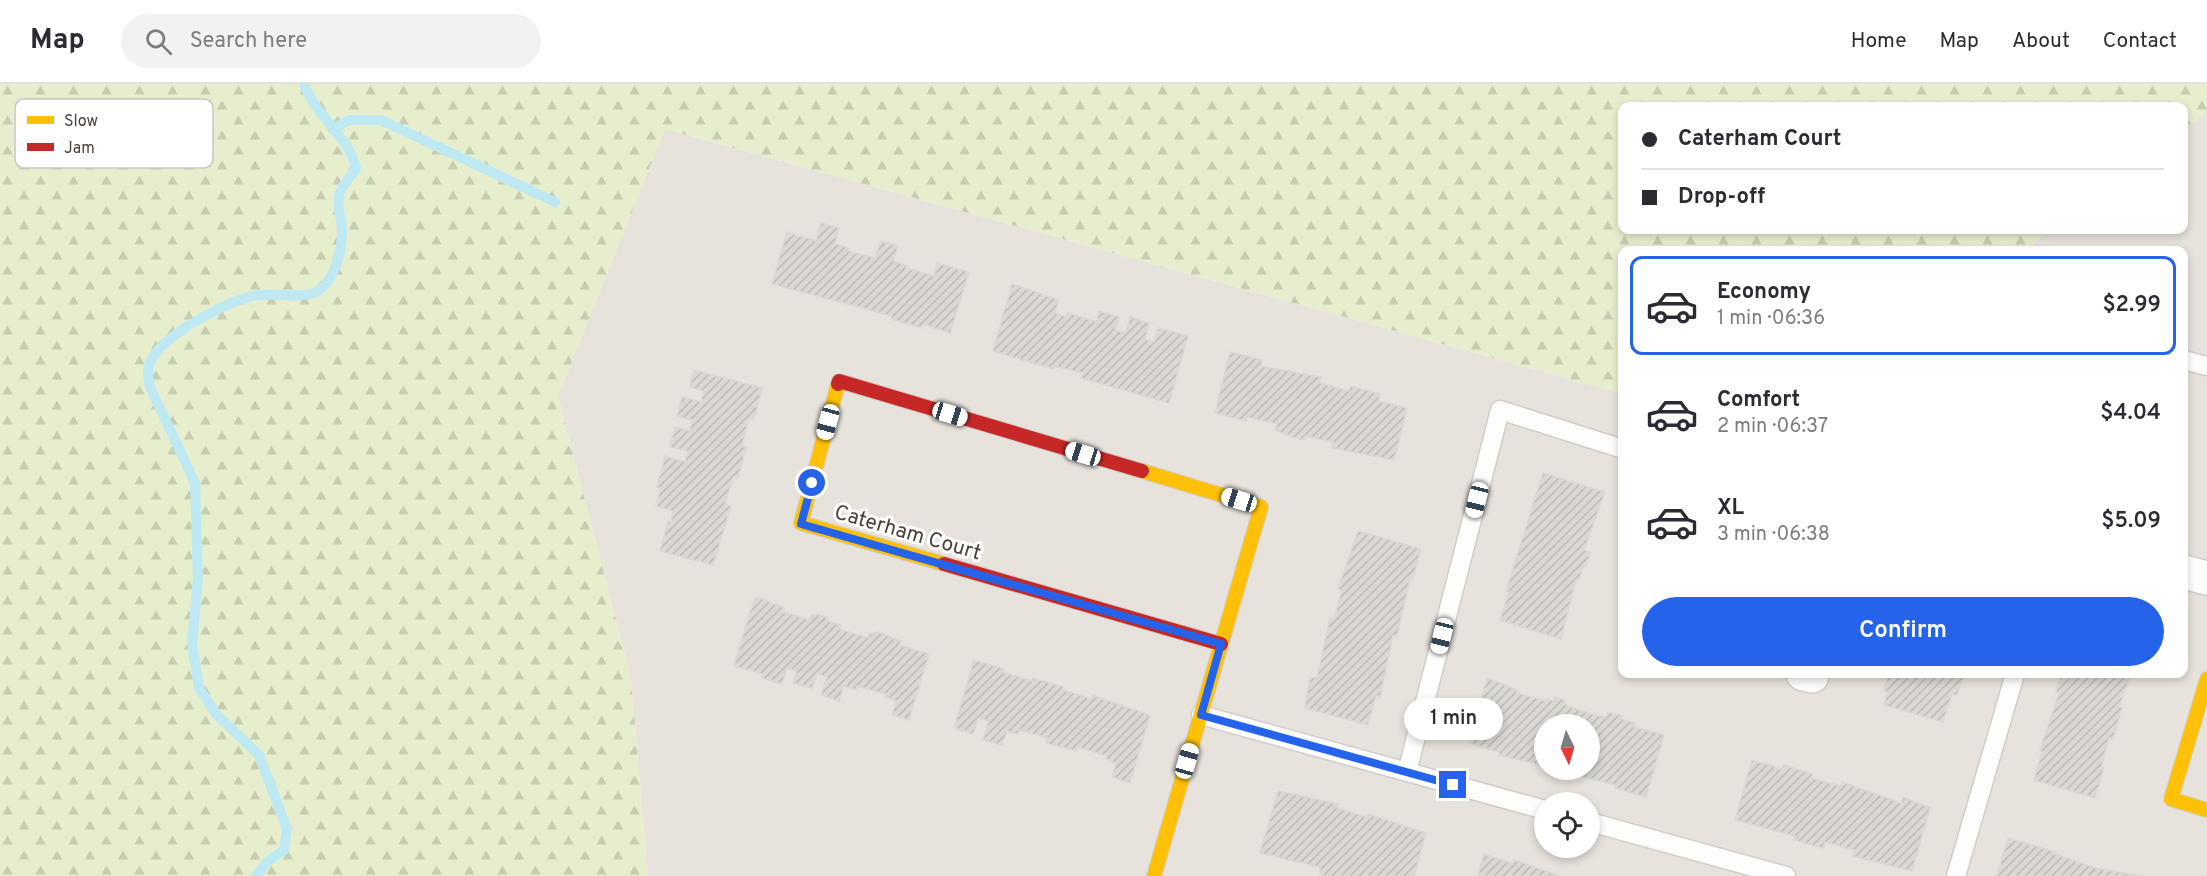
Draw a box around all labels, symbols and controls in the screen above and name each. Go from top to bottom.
search box [121,14,541,68]
text: Map [30,23,85,59]
icon: search [142,25,175,58]
text: Search here [190,28,307,55]
text: Home [1851,28,1907,55]
text: Map [1940,28,1979,55]
text: About [2012,28,2070,55]
text: Contact [2103,28,2177,55]
legend [15,99,213,168]
text: Slow [64,112,98,132]
text: Caterham Court [1678,126,1841,153]
text: Jam [64,139,95,159]
text: Drop-off [1678,184,1765,211]
icon: car [1645,279,1699,333]
text: Economy [1717,279,1811,306]
text: $2.99 [2102,292,2161,319]
text: 1 min · 06:36 [1717,306,1825,332]
icon: car [1645,387,1699,441]
text: Comfort [1717,387,1800,414]
car [930,400,970,428]
text: $4.04 [2100,400,2161,427]
car [815,402,841,442]
text: 2 min · 06:37 [1717,414,1828,440]
car [1063,440,1103,468]
route start [798,469,825,496]
car [1464,480,1490,520]
car [1219,486,1259,514]
icon: car [1645,495,1699,549]
text: XL [1717,495,1744,522]
street label: Caterham Court [831,500,984,567]
text: $5.09 [2101,508,2161,535]
text: 3 min · 06:38 [1717,522,1830,548]
button: Confirm [1642,597,2164,666]
car [1429,616,1455,656]
callout: 1 min [1404,698,1502,740]
text: 1 min [1430,706,1477,732]
north arrow [1534,714,1600,780]
map controls [1534,714,1600,858]
car [1173,741,1201,781]
route end [1439,771,1466,798]
button: locate [1534,792,1600,858]

